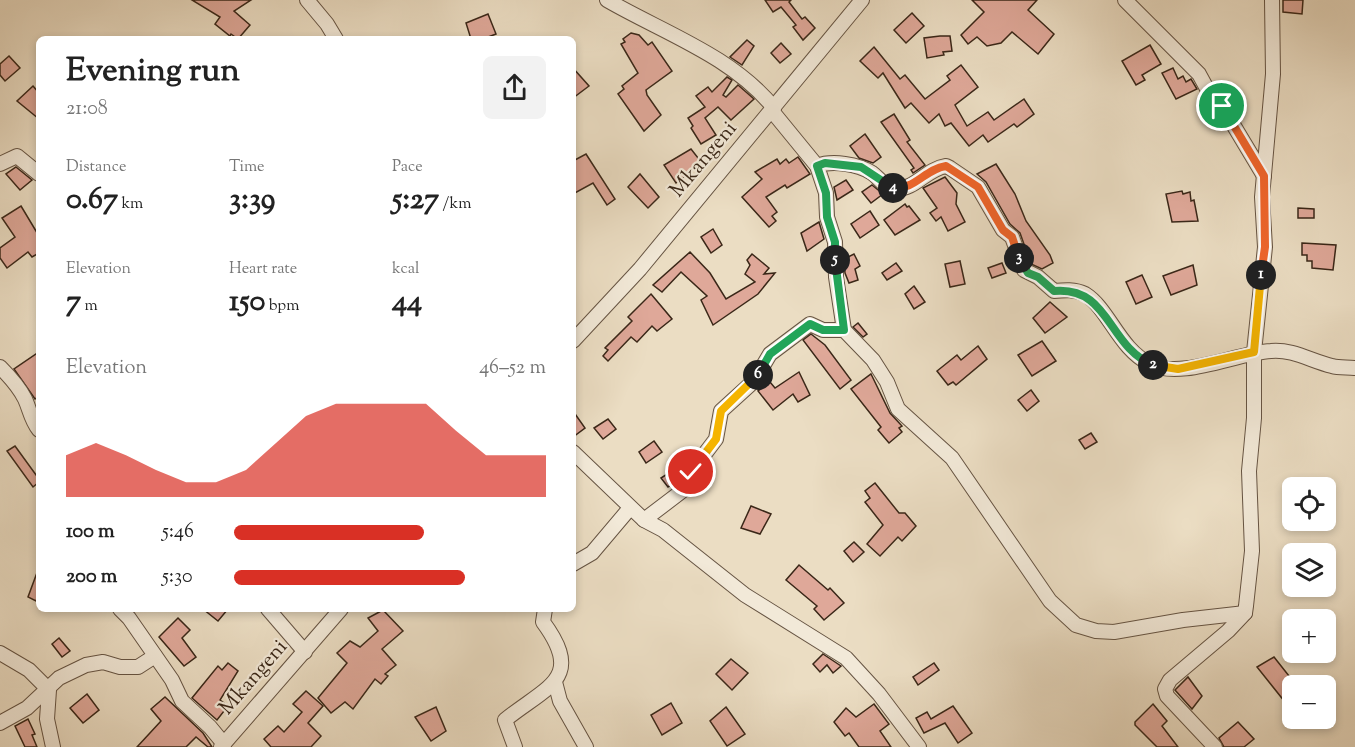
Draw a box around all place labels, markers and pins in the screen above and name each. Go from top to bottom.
pin [1196,80,1247,131]
pin: 4 [878,173,908,203]
pin: 3 [1004,243,1034,273]
pin: 5 [820,245,850,275]
pin: 1 [1246,260,1276,290]
pin: 2 [1138,350,1168,380]
pin: 6 [743,360,773,390]
pin [665,446,716,497]

